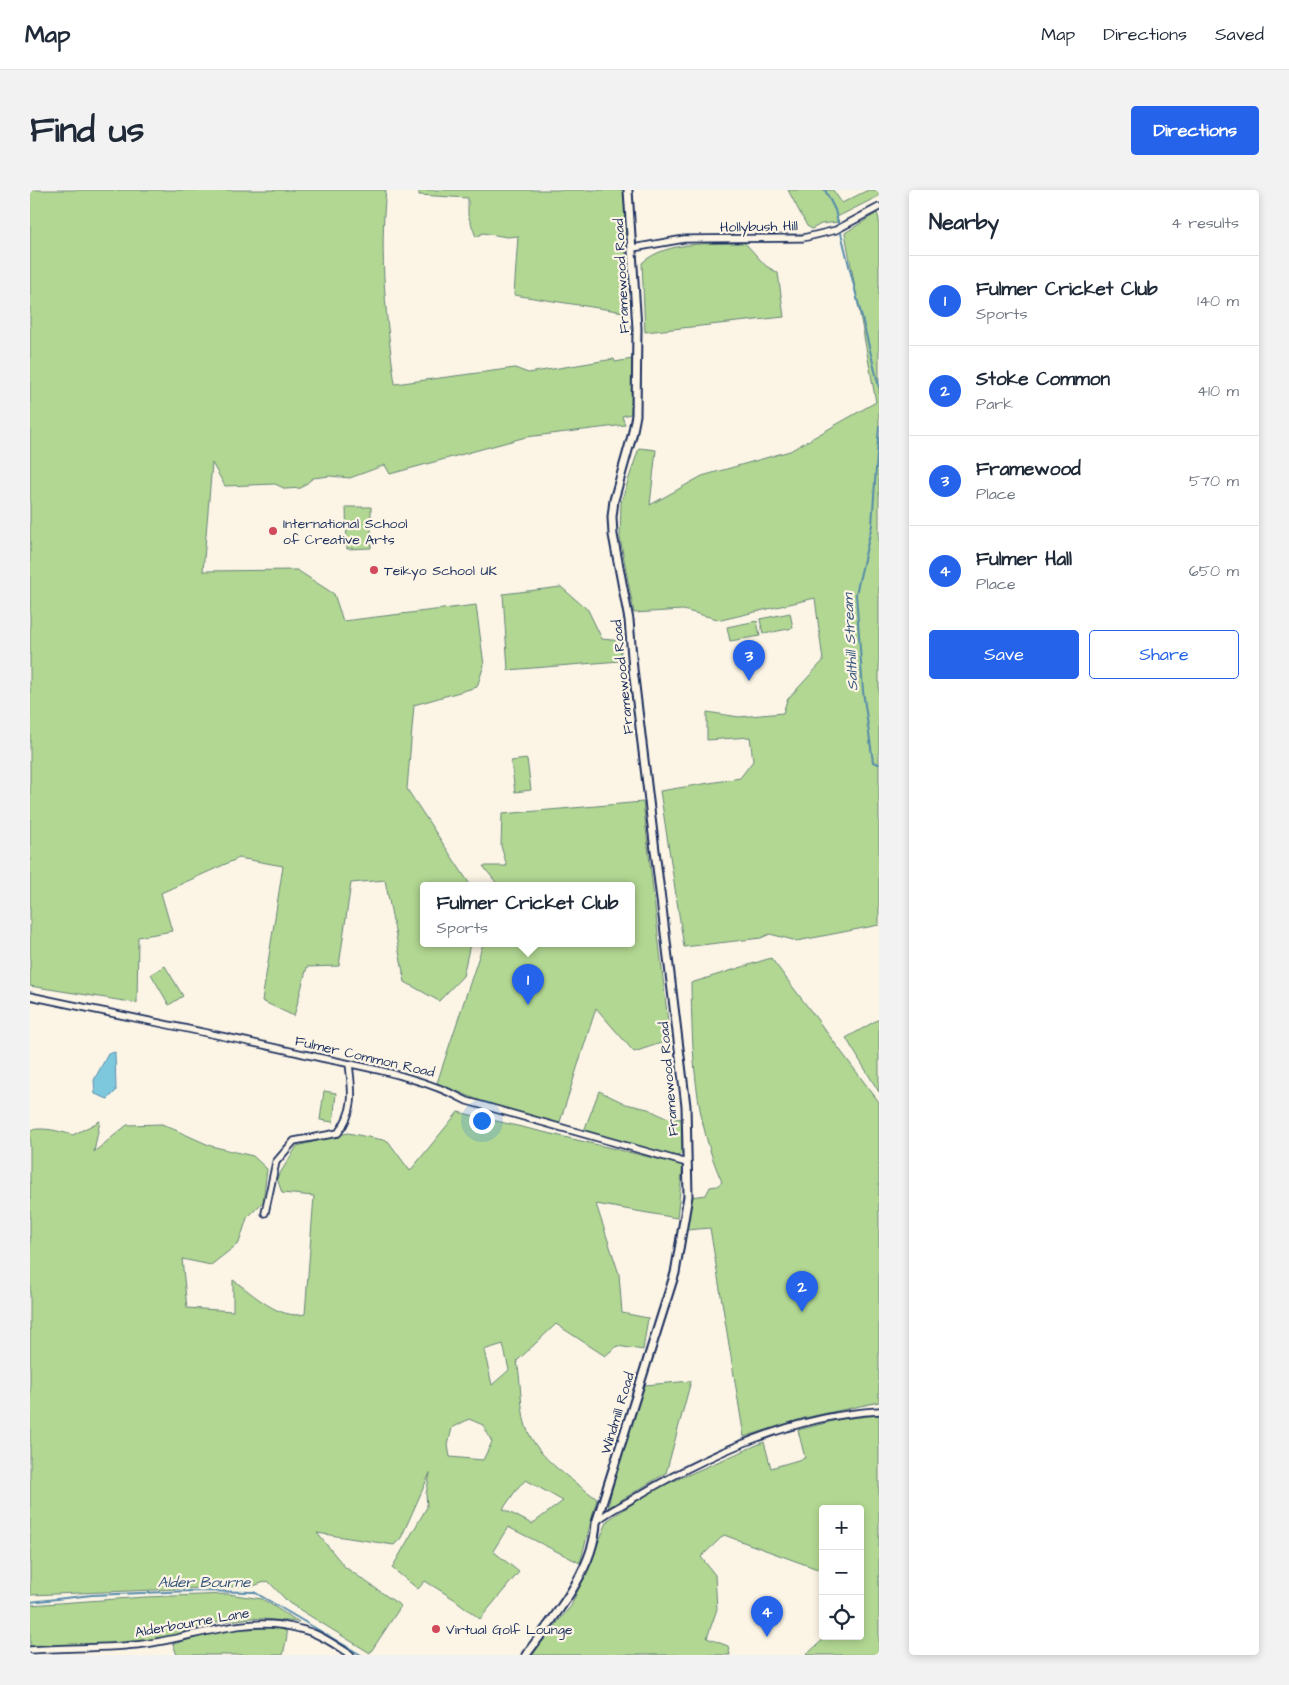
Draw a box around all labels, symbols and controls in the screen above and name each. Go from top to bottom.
text: Map [25,18,70,52]
text: Map [1041,22,1075,47]
text: Directions [1103,22,1187,47]
text: Saved [1215,22,1264,47]
text: Find us [30,106,144,155]
button: Directions [1131,106,1259,155]
text: Nearby [929,208,999,237]
text: 4 results [1171,212,1239,234]
street label: Hollybush Hill [720,216,798,238]
street label: Framewood Road [609,218,635,334]
text: Fulmer Cricket Club [976,276,1158,303]
text: 1 [944,290,946,312]
text: 140 m [1197,290,1239,312]
text: Sports [976,303,1028,325]
text: Stoke Common [976,366,1110,393]
text: 2 [940,380,950,402]
text: 410 m [1197,380,1239,402]
text: Park [976,393,1013,415]
text: Framewood [976,456,1081,483]
text: 3 [941,470,949,492]
text: 570 m [1189,470,1239,492]
text: Place [976,483,1016,505]
place label: International School of Creative Arts [283,514,408,550]
marker: International School of Creative Arts [267,525,279,537]
text: Fulmer Hall [976,546,1072,573]
text: 4 [940,560,950,582]
text: 650 m [1189,560,1239,582]
place label: Teikyo School UK [384,561,497,581]
marker: Teikyo School UK [368,564,380,576]
text: Place [976,573,1016,595]
water label: Salthill Stream [837,591,864,691]
street label: Framewood Road [607,619,639,735]
button: Save [929,630,1079,679]
button: Share [1089,630,1239,679]
pin: 3 [733,640,765,681]
popup [420,882,635,947]
text: Fulmer Cricket Club [437,890,618,917]
text: Sports [437,917,488,939]
pin: 1 [512,964,544,1005]
street label: Framewood Road [654,1021,684,1137]
street label: Fulmer Common Road [293,1031,437,1083]
your location [469,1108,495,1134]
pin: 2 [786,1271,818,1312]
street label: Windmill Road [596,1370,640,1457]
map controls [819,1505,864,1640]
button: + [819,1505,864,1550]
button: − [819,1550,864,1595]
water label: Alder Bourne [158,1572,251,1593]
button: locate [819,1595,864,1640]
pin: 4 [751,1596,783,1637]
street label: Alderbourne Lane [133,1603,251,1643]
place label: Virtual Golf Lounge [446,1620,573,1640]
marker: Virtual Golf Lounge [430,1623,442,1635]

